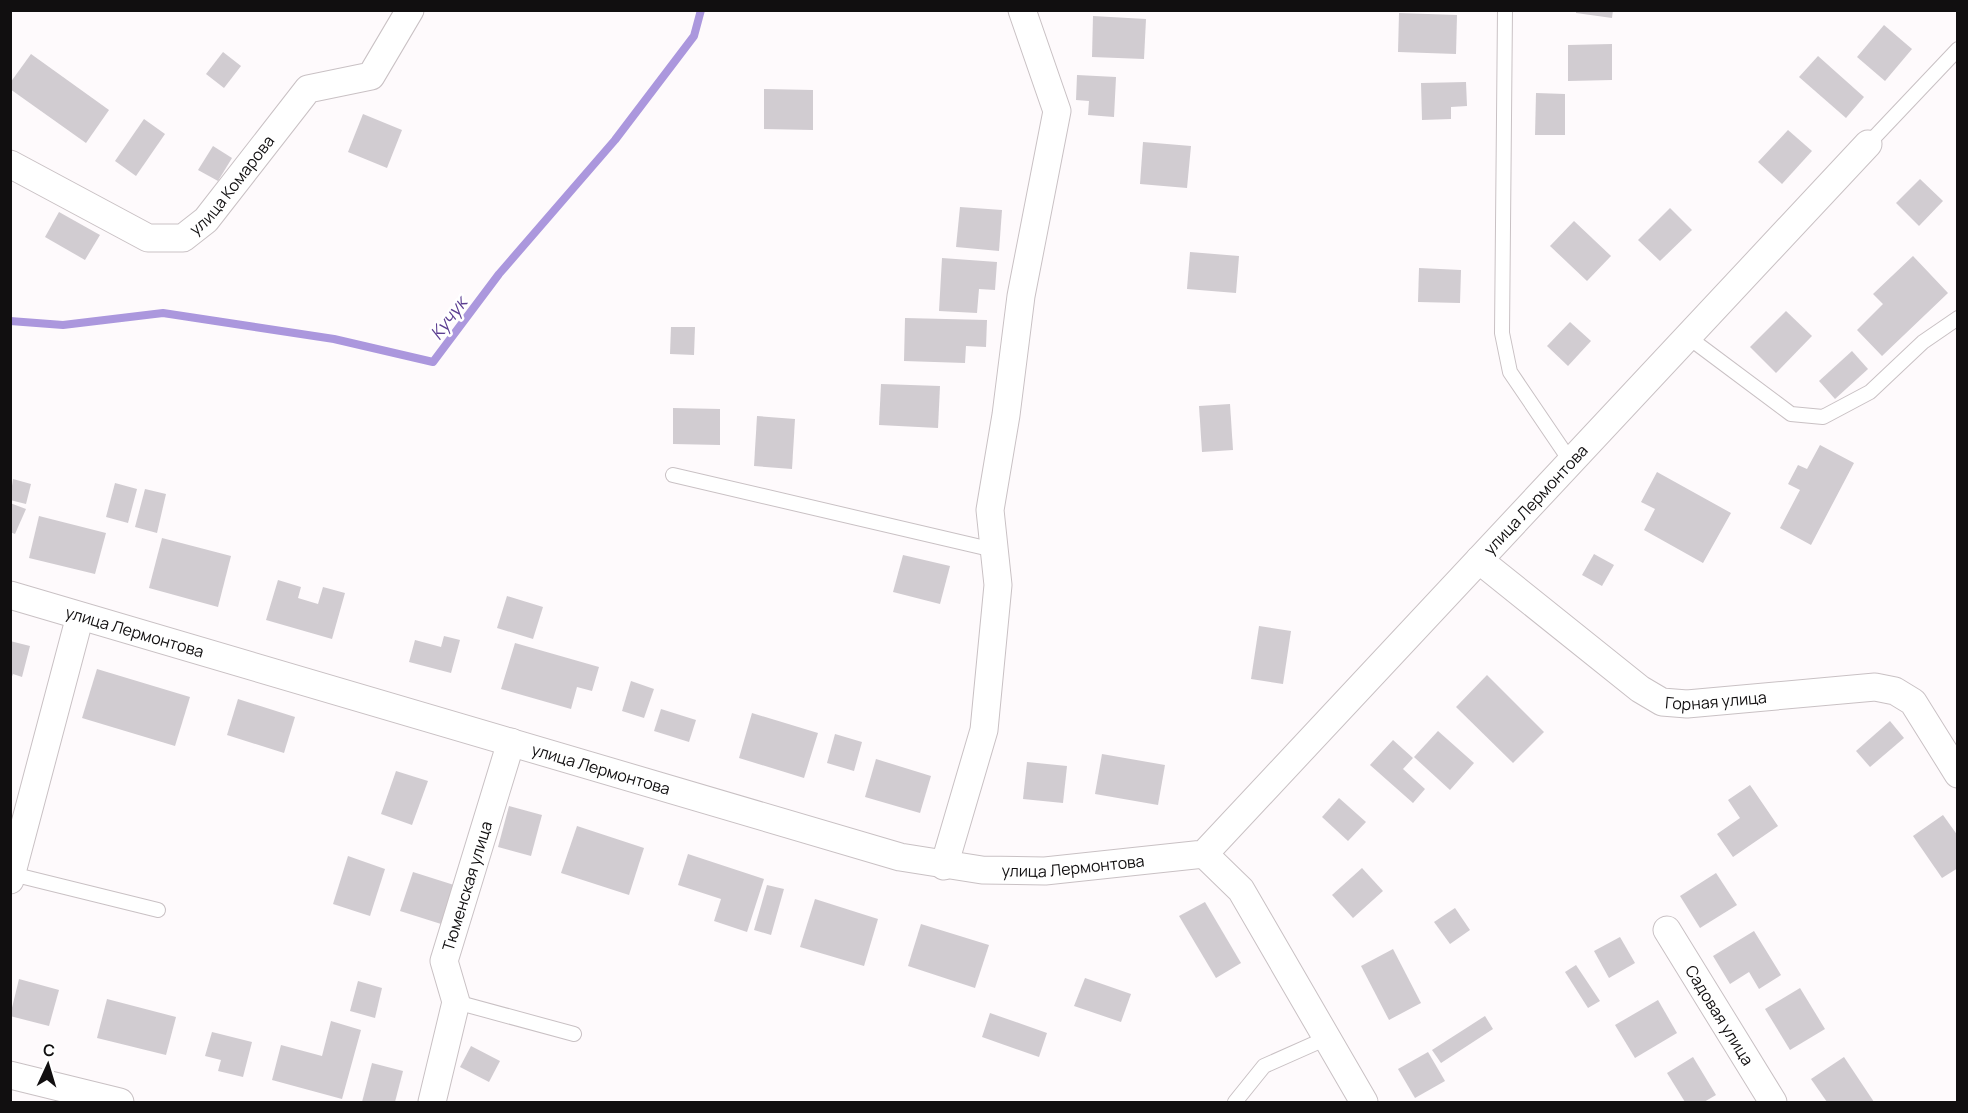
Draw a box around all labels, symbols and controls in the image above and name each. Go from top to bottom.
street label: улица Комарова [185,131,279,240]
water label: Кучук [424,289,474,344]
street label: улица Лермонтова [1478,440,1592,559]
street label: улица Лермонтова [63,601,207,663]
street label: Горная улица [1664,686,1768,715]
street label: улица Лермонтова [529,738,673,800]
street label: Тюменская улица [437,818,497,954]
street label: улица Лермонтова [1001,849,1146,882]
street label: Садовая улица [1680,961,1759,1069]
north arrow [18,1035,78,1095]
text: С [42,1039,56,1061]

